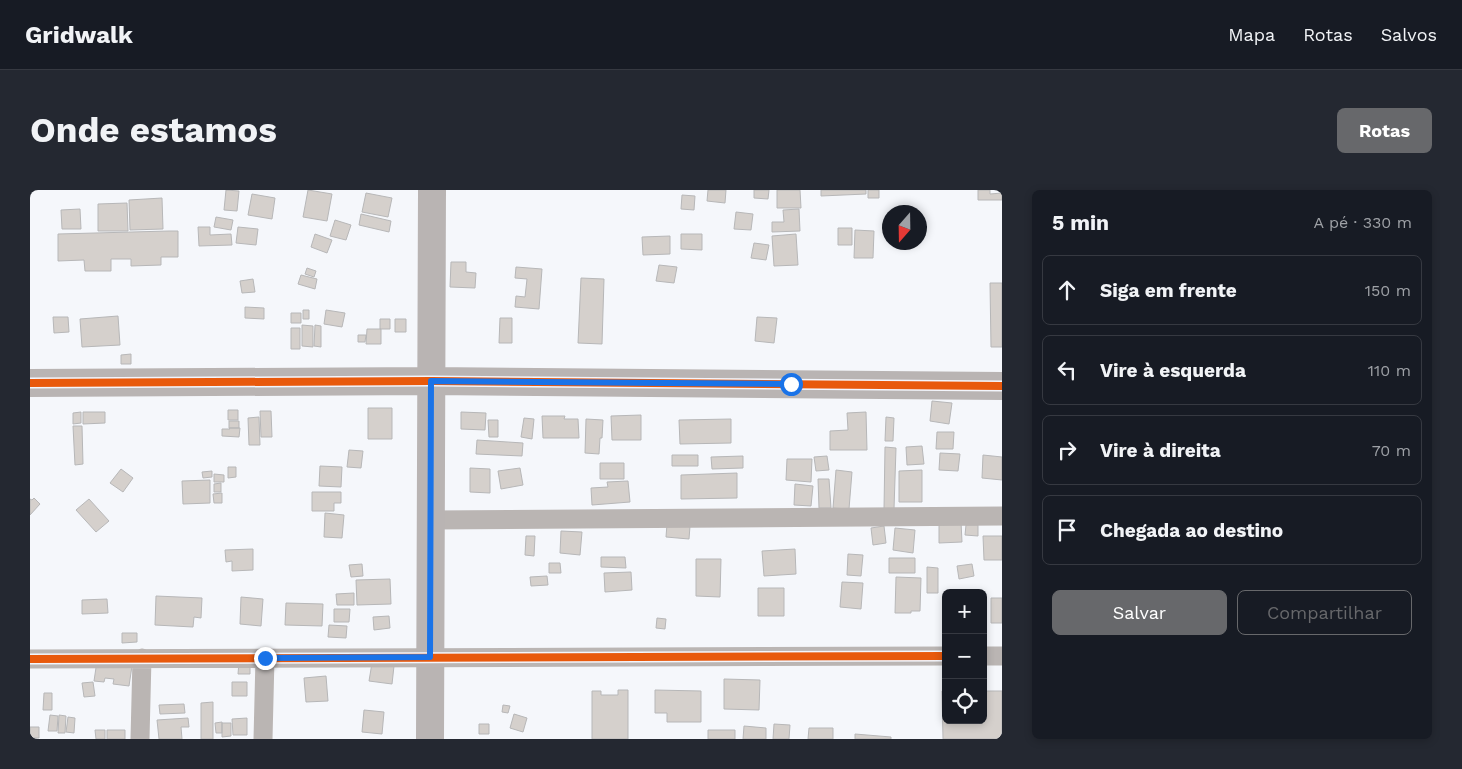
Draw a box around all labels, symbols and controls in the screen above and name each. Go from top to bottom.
text: Gridwalk [25,21,133,49]
text: Mapa [1228,24,1275,45]
text: Rotas [1303,24,1353,45]
text: Salvos [1381,24,1437,45]
button: Rotas [1337,108,1432,153]
text: Onde estamos [30,109,277,151]
north arrow [882,205,927,250]
text: 5 min [1052,210,1109,235]
text: A pé · 330 m [1314,213,1412,232]
icon: ahead [1053,276,1081,304]
text: Siga em frente [1100,279,1237,302]
text: 150 m [1365,281,1411,300]
icon: left [1053,356,1081,384]
text: Vire à esquerda [1100,359,1246,382]
text: 110 m [1368,361,1411,380]
route start [780,373,803,396]
icon: right [1053,436,1081,464]
text: Vire à direita [1100,439,1221,462]
text: 70 m [1372,441,1411,460]
icon: arrive [1053,516,1081,544]
text: Chegada ao destino [1100,519,1283,542]
map controls [942,589,987,724]
button: + [942,589,987,634]
button: Salvar [1052,590,1227,635]
button: Compartilhar [1237,590,1412,635]
button: − [942,634,987,679]
route end [254,647,277,670]
button: locate [942,679,987,724]

